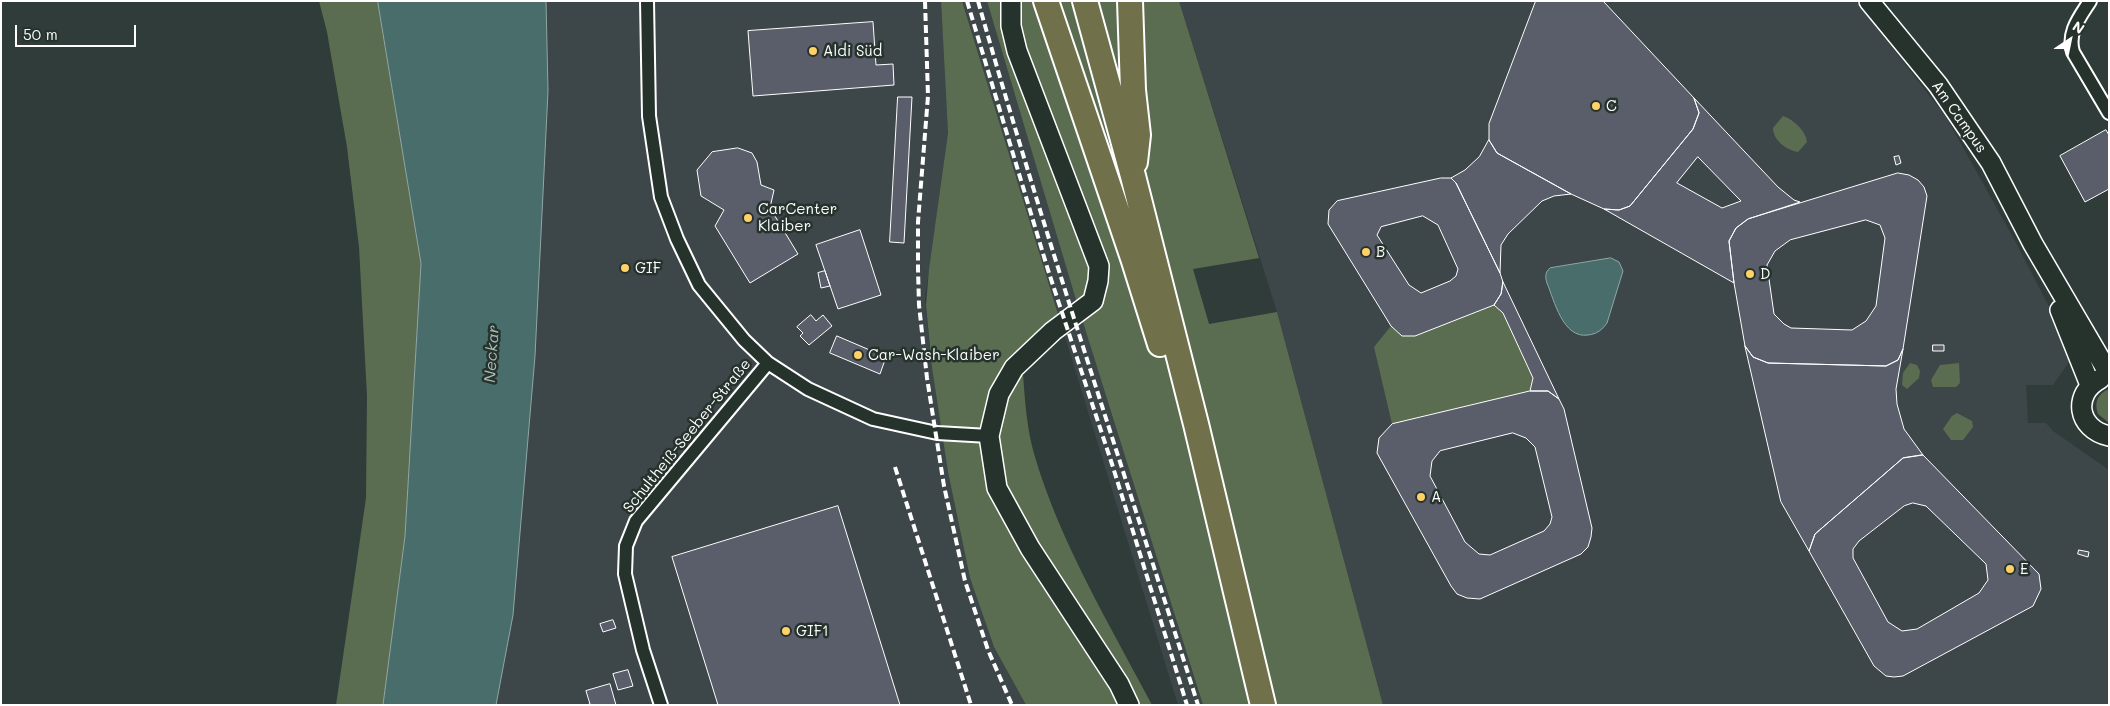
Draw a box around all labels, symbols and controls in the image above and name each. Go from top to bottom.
scale bar [18,15,139,47]
north arrow [2045,15,2095,65]
text: N [2069,16,2088,38]
text: 50 m [23,24,58,44]
place label: Aldi Süd [823,42,882,60]
marker: Aldi Süd [807,45,819,57]
street label: Am Campus [1928,77,1990,157]
place label: C [1606,97,1617,115]
marker: C [1590,100,1602,112]
place label: CarCenter Klaiber [758,200,837,235]
marker: CarCenter Klaiber [742,212,754,224]
place label: B [1376,243,1385,261]
marker: B [1360,246,1372,258]
place label: GIF [635,259,661,277]
marker: GIF [619,262,631,274]
place label: D [1760,265,1770,283]
marker: D [1744,268,1756,280]
water label: Neckar [480,325,504,383]
place label: Car-Wash-Klaiber [868,346,1000,364]
marker: Car-Wash-Klaiber [852,349,864,361]
street label: Schultheiß-Seeber-Straße [619,355,755,517]
place label: A [1431,488,1441,506]
marker: A [1415,491,1427,503]
place label: E [2020,560,2029,578]
marker: E [2004,563,2016,575]
place label: GIF1 [796,622,829,640]
marker: GIF1 [780,625,792,637]

